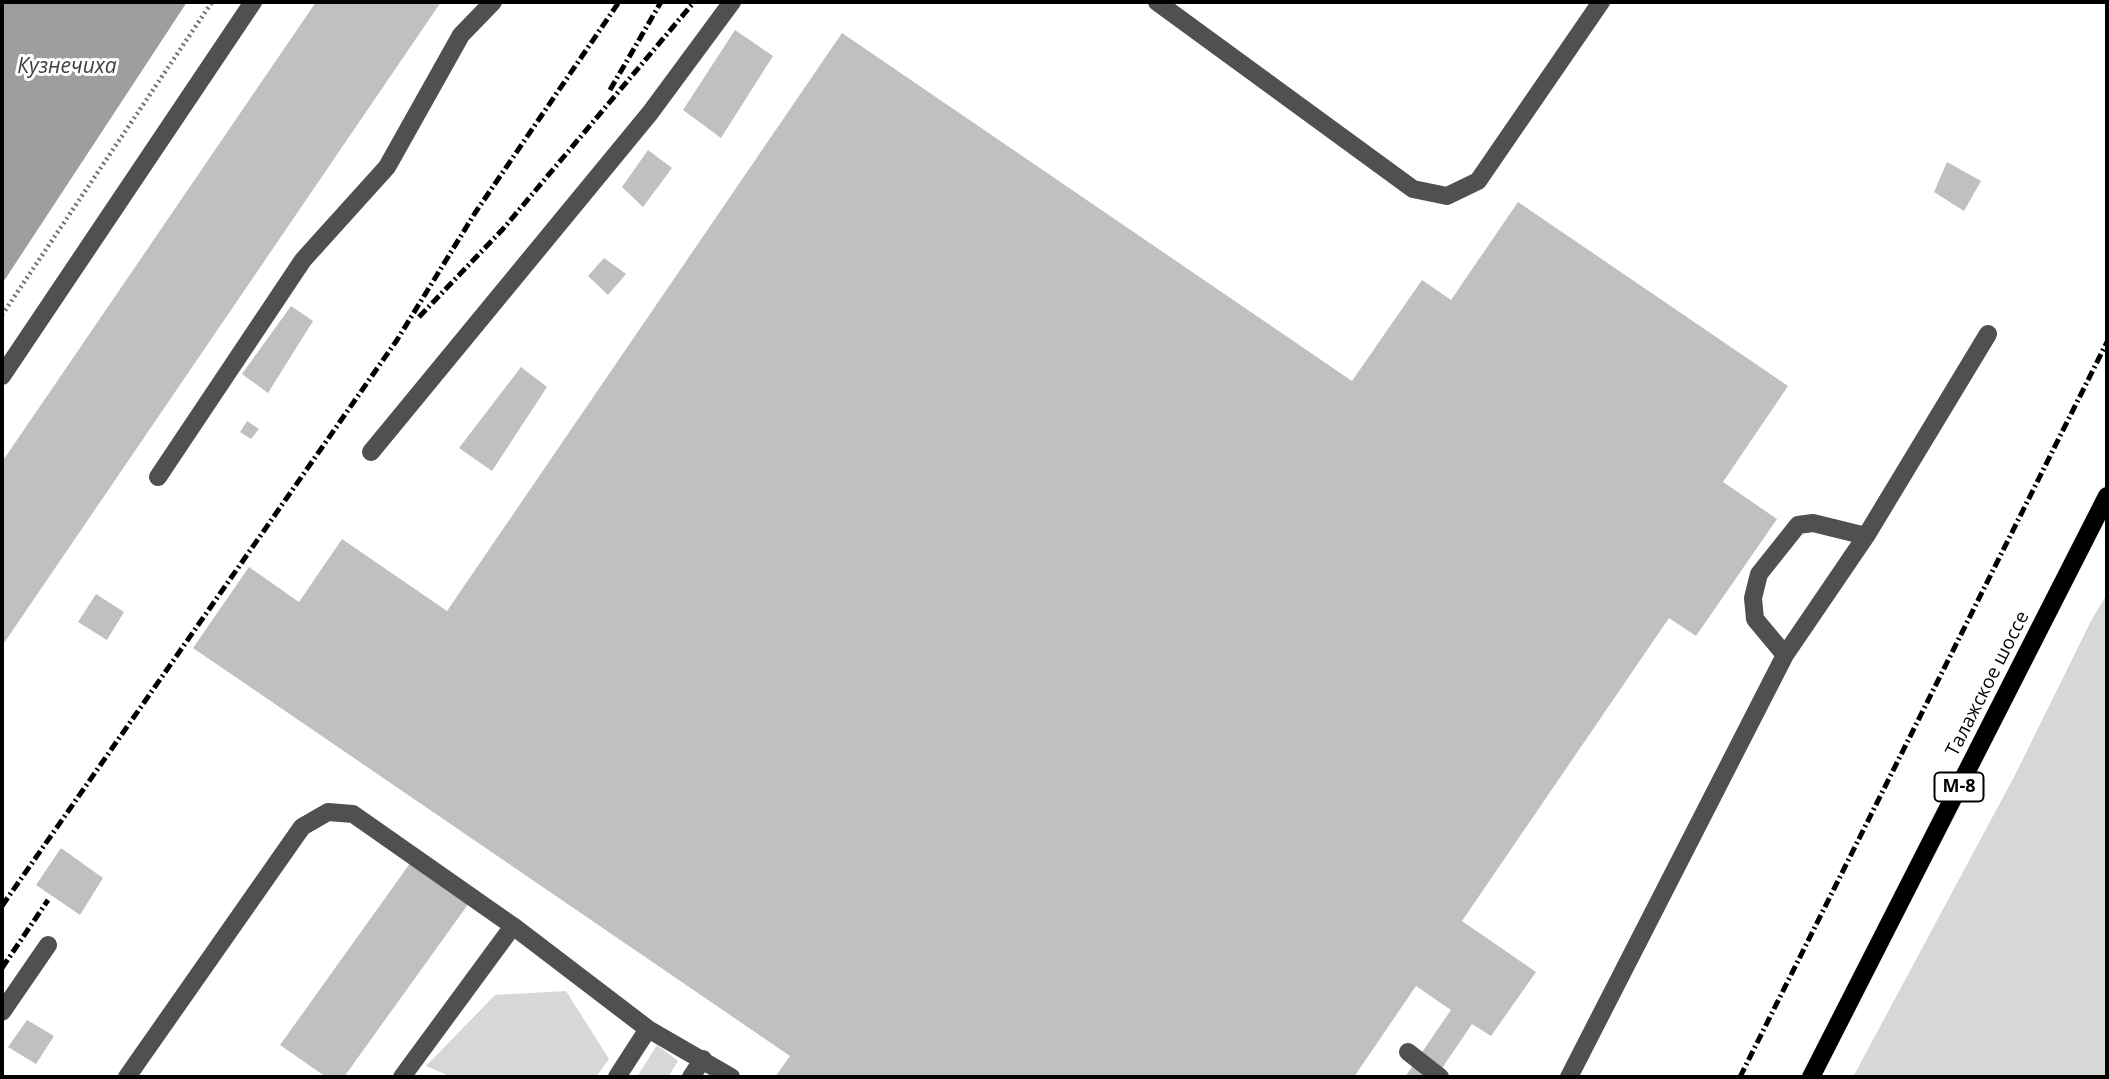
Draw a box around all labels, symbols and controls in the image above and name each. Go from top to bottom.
water label: Кузнечиха [17,54,117,80]
street label: Талажское шоссе [1942,608,2034,760]
road number: М-8 [1934,772,1983,802]

